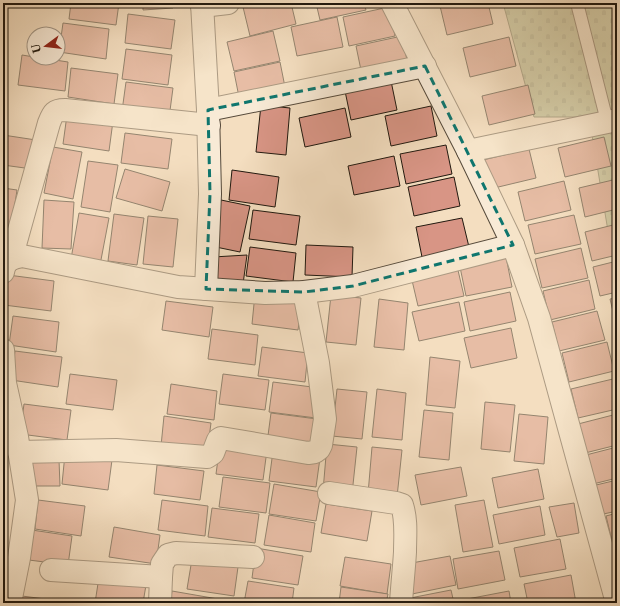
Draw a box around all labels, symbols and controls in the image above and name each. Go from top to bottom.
north arrow [26,26,66,66]
text: U [28,42,44,55]

